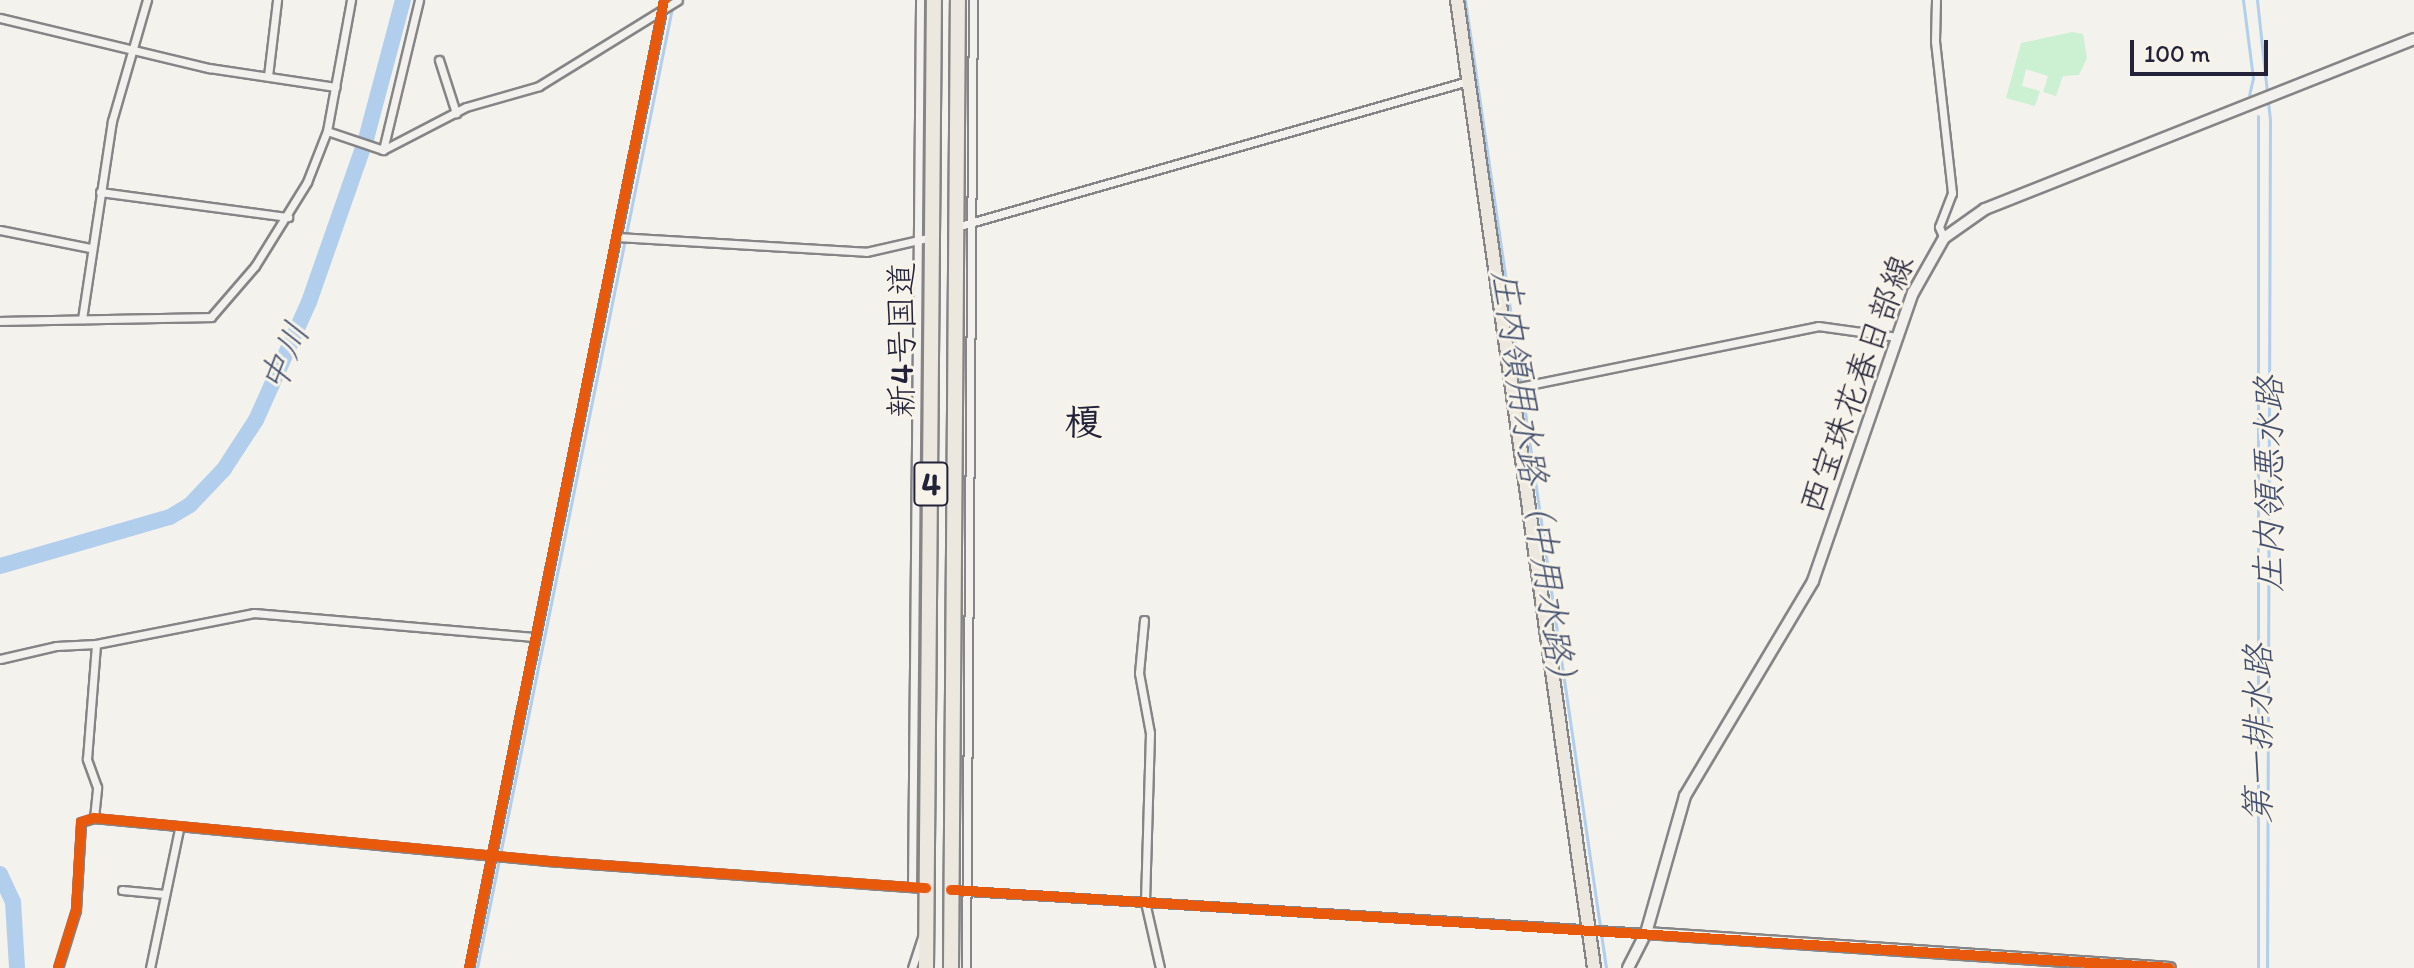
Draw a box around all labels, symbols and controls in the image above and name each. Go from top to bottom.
scale bar [2134,24,2272,74]
text: 100 m [2144,39,2210,68]
street label: 西宝珠花春日部線 [1790,249,1922,519]
street label: 新4号国道 [882,262,922,418]
water label: 庄内領用水路（中用水路） [1484,267,1586,701]
water label: 中川 [250,315,318,399]
water label: 庄内領悪水路 [2247,376,2291,592]
district label: 榎 [1064,400,1102,446]
road number: 4 [913,456,949,512]
water label: 第一排水路 [2236,644,2280,824]

